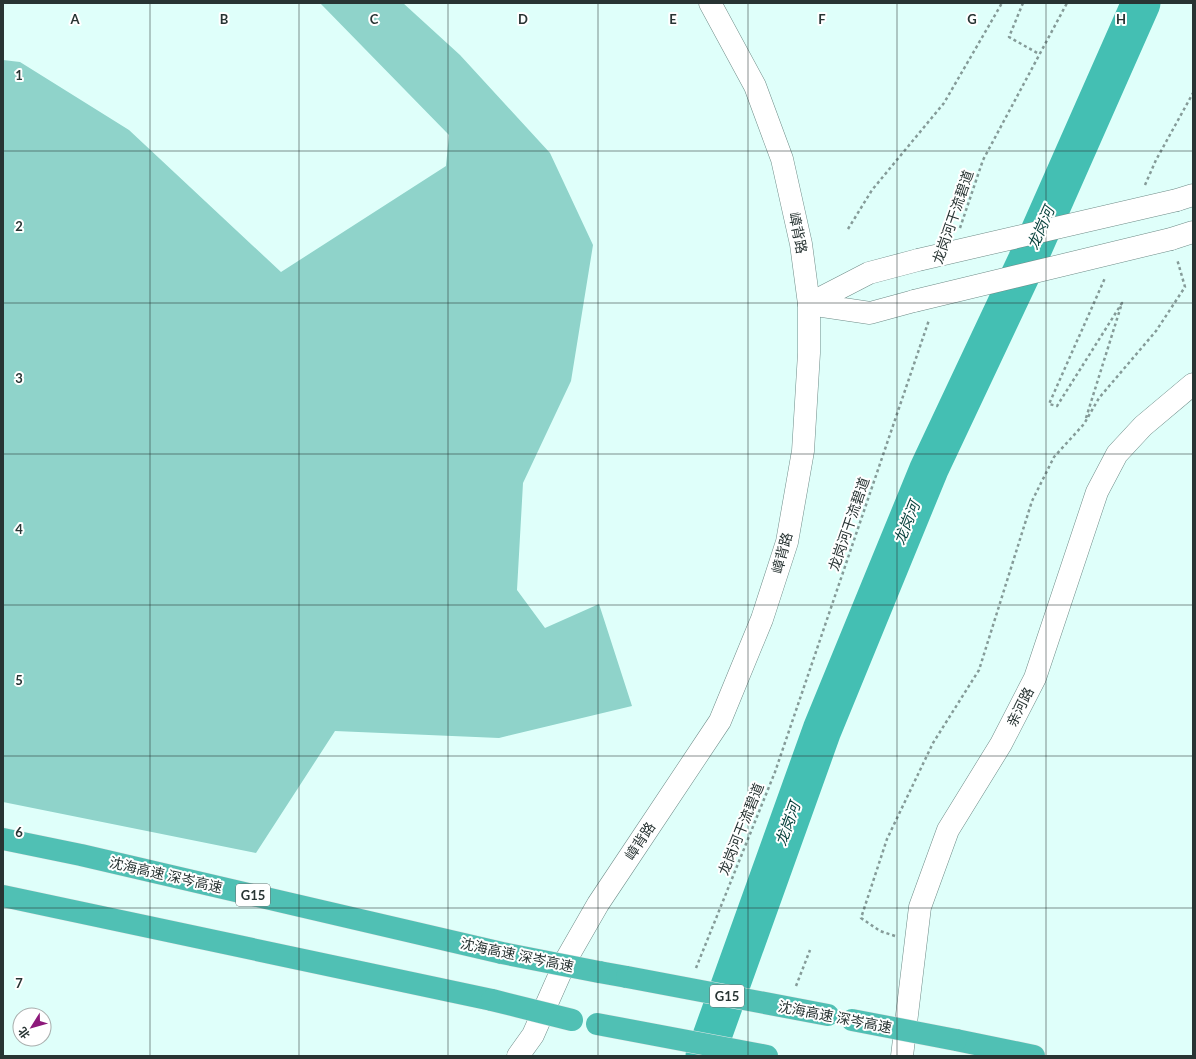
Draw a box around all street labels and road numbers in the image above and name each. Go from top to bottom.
street label: 龙岗河干流碧道 [929,168,977,266]
street label: 嶂背路 [786,211,811,255]
street label: 龙岗河干流碧道 [825,475,873,573]
street label: 嶂背路 [768,530,795,575]
street label: 亲河路 [1002,684,1037,729]
street label: 龙岗河干流碧道 [714,780,767,877]
street label: 嶂背路 [621,819,658,863]
street label: 沈海高速 深岑高速 [108,853,224,896]
road number: G15 [236,884,270,906]
street label: 沈海高速 深岑高速 [459,934,575,975]
road number: G15 [710,985,744,1007]
street label: 沈海高速 深岑高速 [777,997,893,1036]

